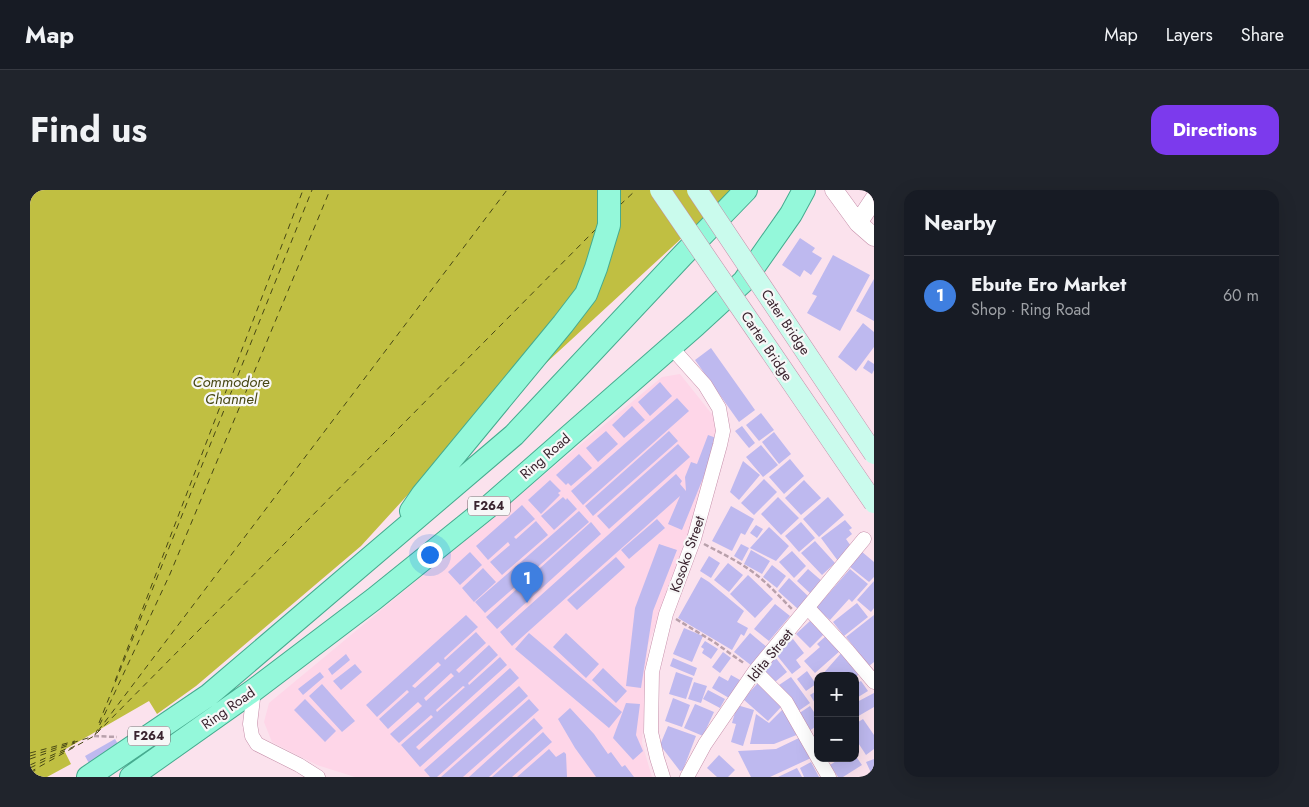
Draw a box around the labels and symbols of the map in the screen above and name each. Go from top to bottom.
street label: Cater Bridge [757,285,815,359]
street label: Carter Bridge [736,307,798,385]
water label: Commodore Channel [192,371,270,410]
street label: Ring Road [515,428,575,484]
road number: F264 [468,496,510,516]
street label: Kosoko Street [665,513,710,595]
your location [417,542,443,568]
pin: 1 [511,562,543,603]
street label: Idita Street [742,624,798,686]
street label: Ring Road [197,682,259,734]
road number: F264 [128,726,170,746]

